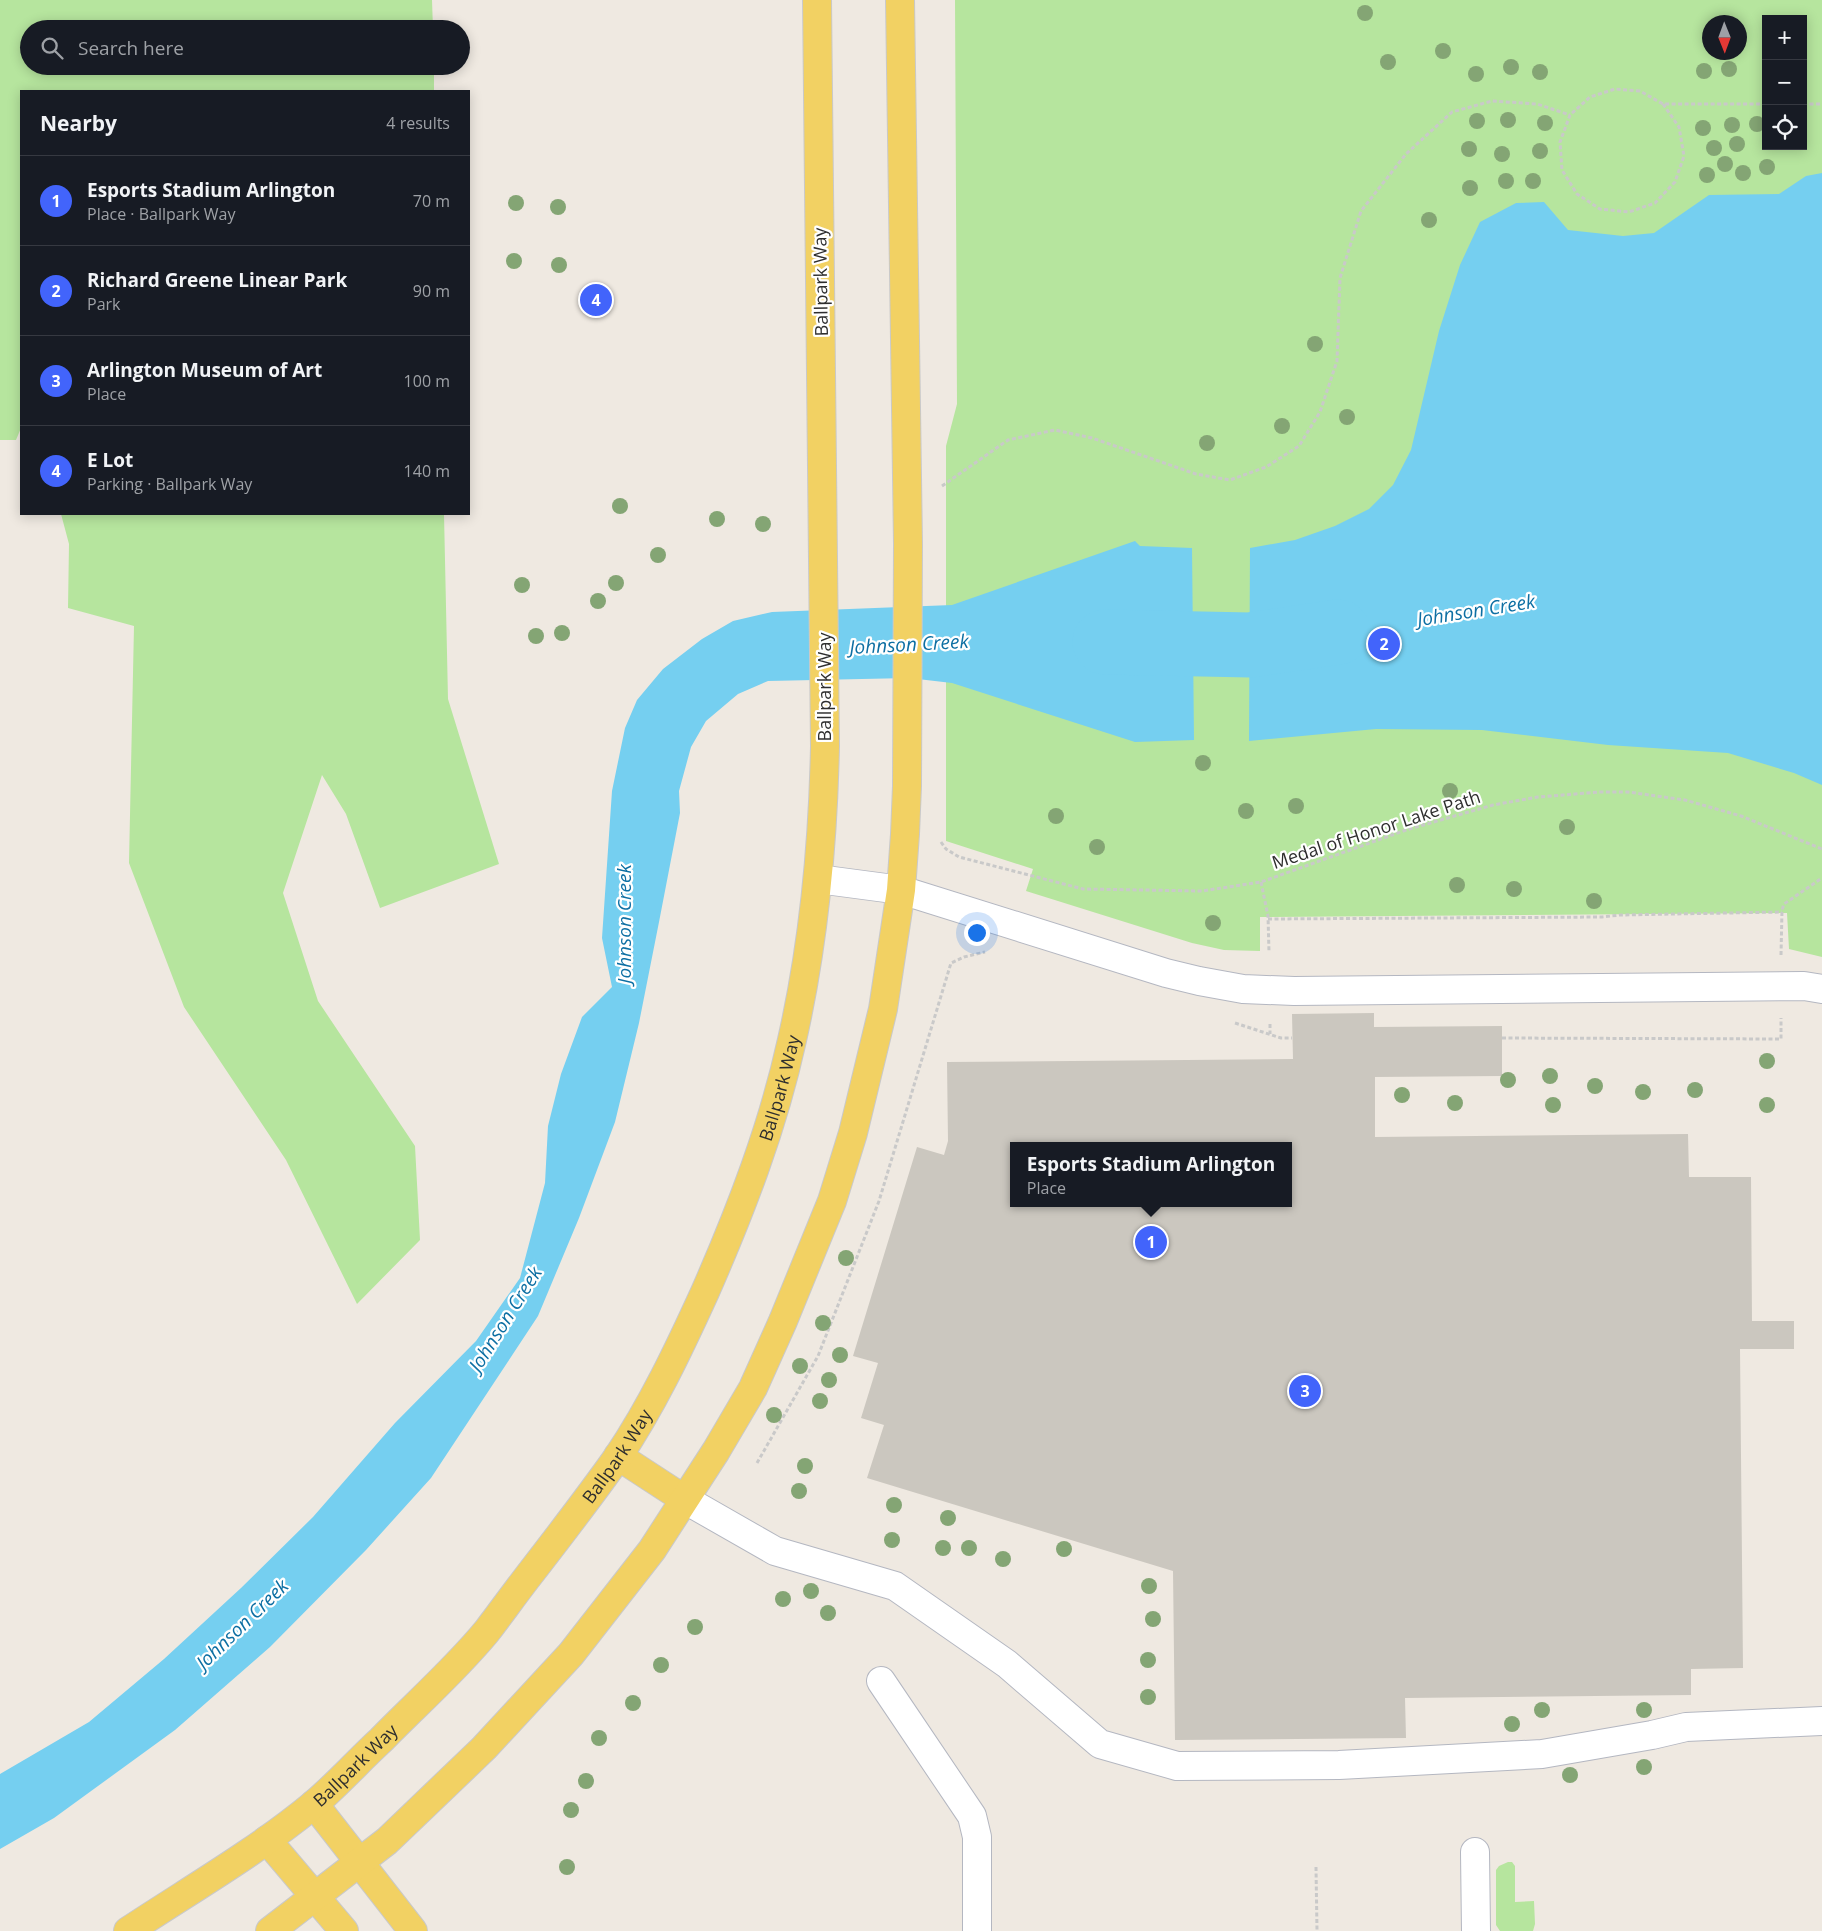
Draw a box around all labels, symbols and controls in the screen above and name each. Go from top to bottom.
north arrow [1702,15,1747,60]
map controls [1762,15,1807,150]
button: + [1762,15,1807,60]
search box [20,20,470,75]
icon: search [38,34,66,62]
text: Search here [78,35,184,61]
button: − [1762,60,1807,105]
button: locate [1762,105,1807,150]
text: Nearby [40,109,117,137]
text: 4 results [386,112,450,134]
text: Esports Stadium Arlington [87,177,335,203]
text: 1 [51,190,61,212]
text: 70 m [413,190,450,212]
text: Place · Ballpark Way [87,203,235,225]
street label: Ballpark Way [807,226,833,337]
text: Richard Greene Linear Park [87,267,347,293]
text: 2 [51,280,61,302]
text: 90 m [413,280,450,302]
pin: 4 [580,281,612,319]
text: Park [87,293,120,315]
text: Arlington Museum of Art [87,357,322,383]
text: 3 [51,370,61,392]
text: 100 m [404,370,450,392]
text: Place [87,383,126,405]
text: E Lot [87,447,133,473]
text: 4 [51,460,61,482]
text: 140 m [404,460,450,482]
text: Parking · Ballpark Way [87,473,252,495]
water label: Johnson Creek [1412,588,1538,633]
pin: 2 [1368,625,1400,663]
water label: Johnson Creek [846,628,970,660]
street label: Ballpark Way [812,632,836,741]
street label: Medal of Honor Lake Path [1269,784,1483,874]
water label: Johnson Creek [611,864,637,987]
your location [964,920,990,946]
street label: Ballpark Way [753,1032,805,1144]
popup [1010,1142,1292,1207]
text: Esports Stadium Arlington [1027,1151,1275,1177]
text: Place [1027,1177,1066,1199]
pin: 1 [1135,1223,1167,1261]
water label: Johnson Creek [461,1261,548,1379]
pin: 3 [1289,1372,1321,1410]
street label: Ballpark Way [576,1404,657,1508]
water label: Johnson Creek [188,1573,294,1677]
street label: Ballpark Way [308,1718,403,1812]

